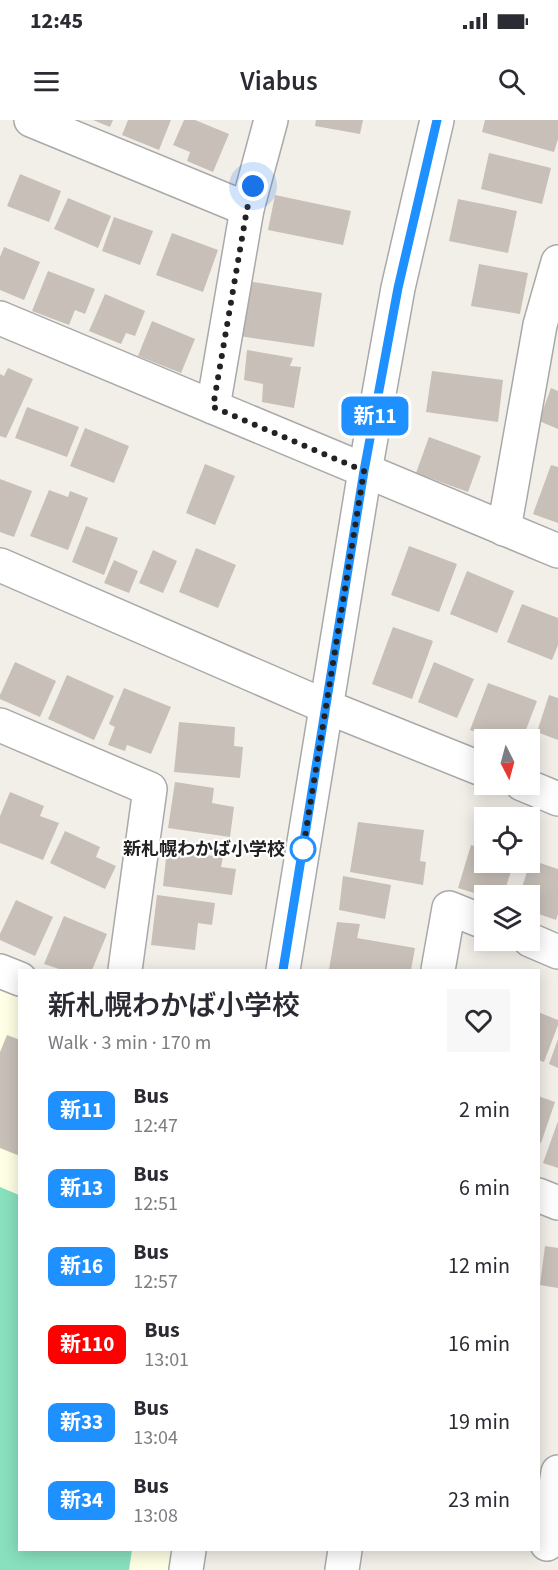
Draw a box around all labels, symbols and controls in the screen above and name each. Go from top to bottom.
text: 12:45 [30,5,83,37]
text: Viabus [240,62,318,101]
icon: menu [30,65,63,98]
icon: search [495,65,528,98]
your location [238,171,268,201]
line badge: 新11 [340,396,410,436]
text: 新11 [353,401,397,431]
north arrow [474,729,540,795]
map controls [474,729,540,951]
button: locate [474,807,540,873]
marker: 新札幌わかば小学校 [290,836,316,862]
place label: 新札幌わかば小学校 [123,837,285,862]
button: layers [474,885,540,951]
text: 新札幌わかば小学校 [48,986,300,1026]
button: heart [447,989,510,1052]
text: Walk · 3 min · 170 m [48,1029,211,1057]
text: Bus [133,1080,169,1112]
text: 2 min [459,1094,510,1126]
text: 新11 [60,1095,103,1125]
text: 12:47 [133,1112,178,1140]
text: Bus [133,1158,169,1190]
text: 6 min [459,1172,510,1204]
text: 新13 [60,1173,103,1203]
text: 12:51 [133,1190,178,1218]
text: Bus [133,1236,169,1268]
text: 12 min [448,1250,510,1282]
text: 新16 [60,1251,103,1281]
text: 12:57 [133,1268,178,1296]
text: Bus [144,1314,180,1346]
text: 16 min [448,1328,510,1360]
text: 新110 [60,1329,114,1359]
text: 13:01 [144,1346,189,1374]
text: Bus [133,1392,169,1424]
text: 19 min [448,1406,510,1438]
text: 新33 [60,1407,103,1437]
text: 13:04 [133,1424,178,1452]
text: Bus [133,1470,169,1502]
text: 23 min [448,1484,510,1516]
text: 新34 [60,1485,103,1515]
text: 13:08 [133,1502,178,1530]

